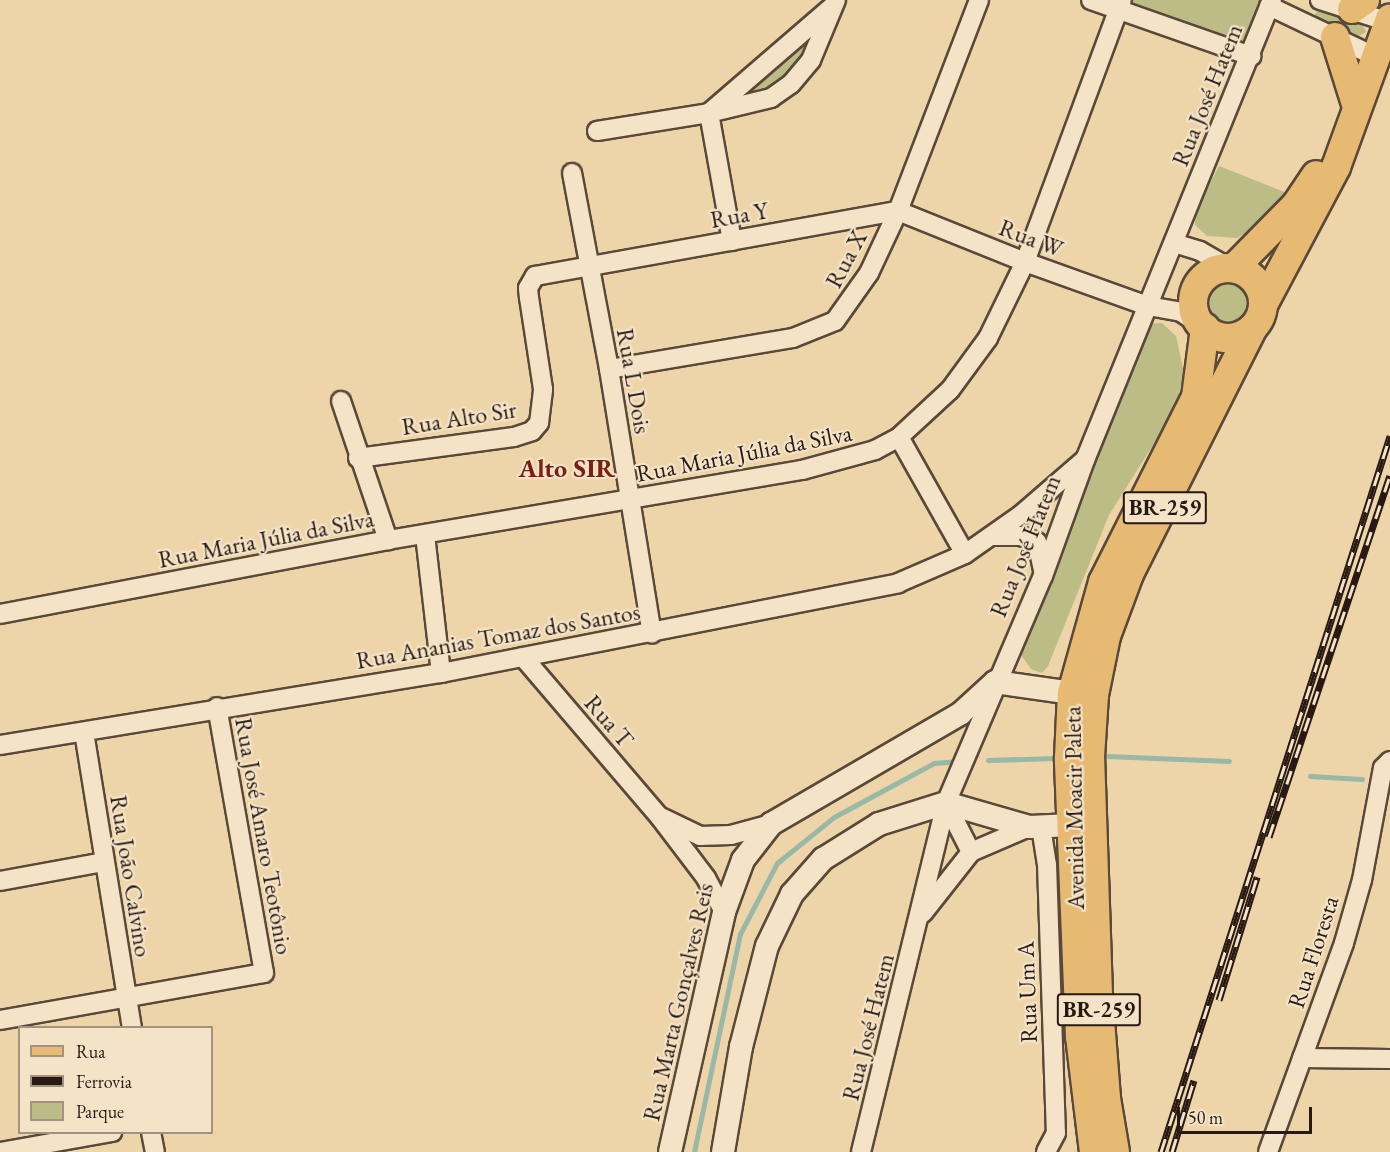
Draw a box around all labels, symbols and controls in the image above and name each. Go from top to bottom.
street label: Rua José Hatem [1165,20,1249,170]
street label: Rua Y [708,196,770,234]
street label: Rua W [995,213,1067,263]
street label: Rua X [819,225,873,293]
street label: Rua L Dois [611,326,657,436]
street label: Rua Alto Sir [400,395,518,441]
street label: Rua Maria Júlia da Silva [634,418,854,488]
district label: Alto SIR [519,453,615,485]
street label: Rua José Hatem [983,471,1067,621]
road number: BR-259 [1122,489,1208,527]
street label: Rua Maria Júlia da Silva [156,504,376,574]
street label: Rua Ananias Tomaz dos Santos [354,597,642,675]
street label: Rua T [578,689,640,753]
street label: Avenida Moacir Paleta [1058,706,1090,910]
street label: Rua José Amaro Teotônio [229,715,299,957]
street label: Rua João Calvino [104,793,158,959]
street label: Rua Marta Gonçalves Reis [637,880,719,1124]
street label: Rua Floresta [1281,892,1345,1012]
street label: Rua Um A [1011,941,1043,1043]
street label: Rua José Hatem [836,950,900,1104]
road number: BR-259 [1056,991,1142,1029]
legend [18,1026,213,1134]
text: Rua [76,1040,106,1063]
text: Ferrovia [76,1070,132,1093]
scale bar [1180,1095,1315,1133]
text: Parque [76,1100,124,1123]
text: 50 m [1188,1106,1223,1129]

